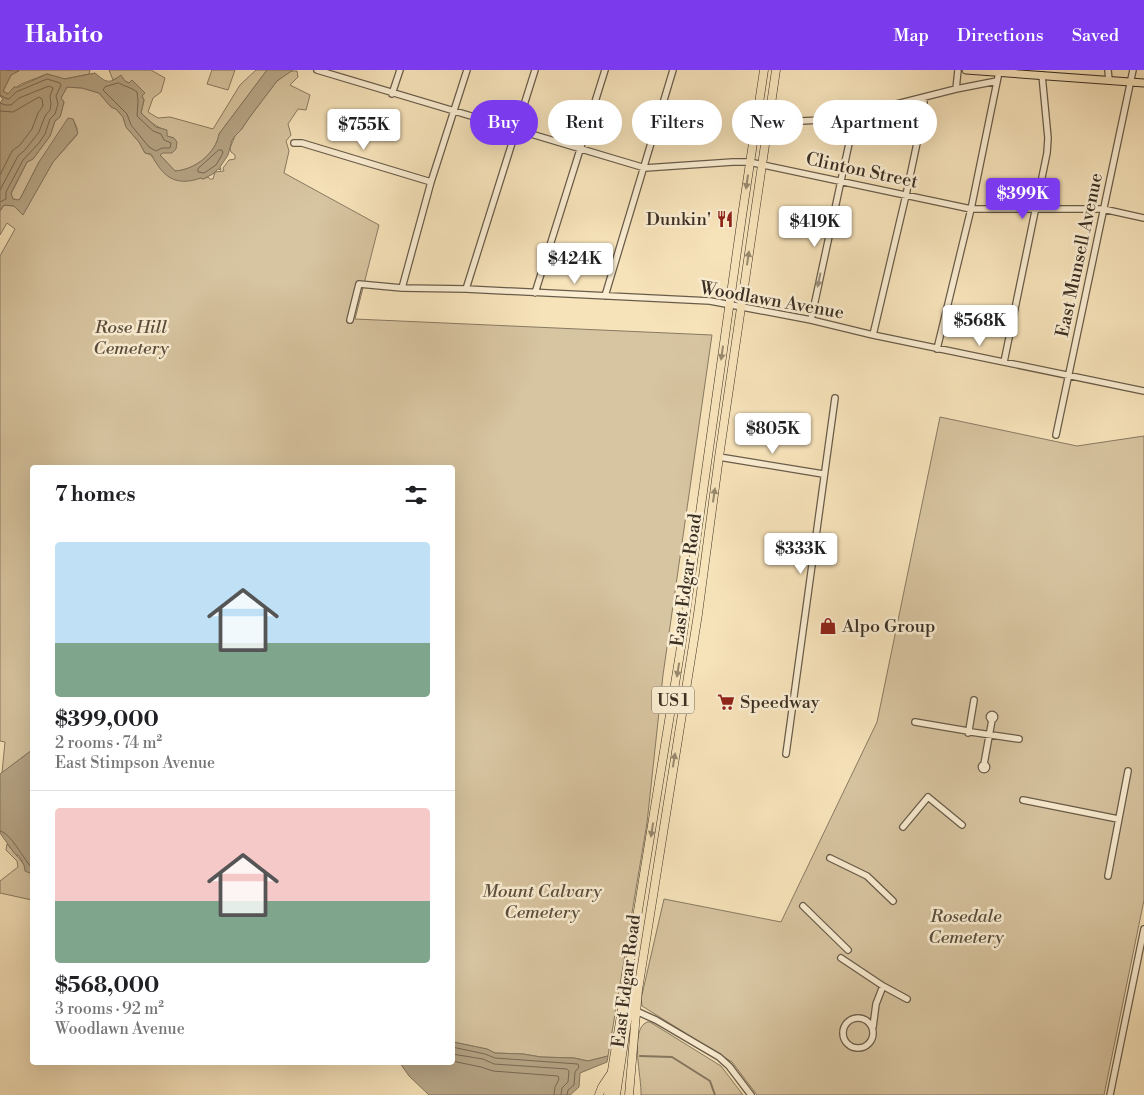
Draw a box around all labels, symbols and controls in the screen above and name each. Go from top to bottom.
text: Habito [25,20,103,50]
text: Map [893,24,929,47]
text: Directions [957,24,1044,47]
text: Saved [1072,24,1119,47]
chip: Buy [470,100,538,145]
chip: Rent [548,100,622,145]
chip: Filters [632,100,722,145]
chip: New [732,100,803,145]
chip: Apartment [813,100,937,145]
pin: $755K [329,108,399,151]
text: $755K [338,115,390,135]
street label: Clinton Street [804,147,921,194]
street label: East Munsell Avenue [1051,171,1108,339]
one-way arrow [742,174,750,190]
pin: $399K [988,178,1058,220]
text: $399K [997,184,1049,204]
pin: $419K [780,206,850,248]
place label: Dunkin' [646,208,711,231]
restaurant icon: Dunkin' [715,209,735,229]
text: $419K [790,212,840,232]
pin: $424K [540,242,610,285]
text: $424K [548,249,602,269]
one-way arrow [744,250,752,266]
one-way arrow [815,273,823,289]
street label: Woodlawn Avenue [697,276,846,324]
pin: $568K [945,304,1015,347]
text: $568K [954,311,1006,331]
park label: Rose Hill Cemetery [93,316,169,360]
one-way arrow [718,345,726,361]
pin: $805K [738,412,808,455]
text: $805K [746,419,800,439]
icon: filters [402,481,430,509]
text: 7 homes [55,482,136,508]
one-way arrow [710,487,718,503]
street label: East Edgar Road [666,511,707,648]
pin: $333K [766,532,836,575]
text: $333K [775,539,827,559]
icon: home [198,575,288,665]
place label: Alpo Group [841,615,936,638]
shop icon: Alpo Group [818,616,838,636]
one-way arrow [673,662,681,678]
road number: US 1 [652,686,694,714]
place label: Speedway [740,691,820,714]
supermarket icon: Speedway [716,692,736,712]
text: $399,000 [55,707,159,733]
text: 2 rooms · 74 m² [55,733,162,753]
one-way arrow [670,752,678,768]
text: East Stimpson Avenue [55,753,215,773]
one-way arrow [647,822,655,838]
icon: home [198,840,288,930]
park label: Mount Calvary Cemetery [482,880,602,924]
park label: Rosedale Cemetery [928,905,1004,949]
street label: East Edgar Road [607,912,646,1049]
text: $568,000 [55,973,159,999]
text: 3 rooms · 92 m² [55,999,164,1019]
text: Woodlawn Avenue [55,1019,185,1039]

